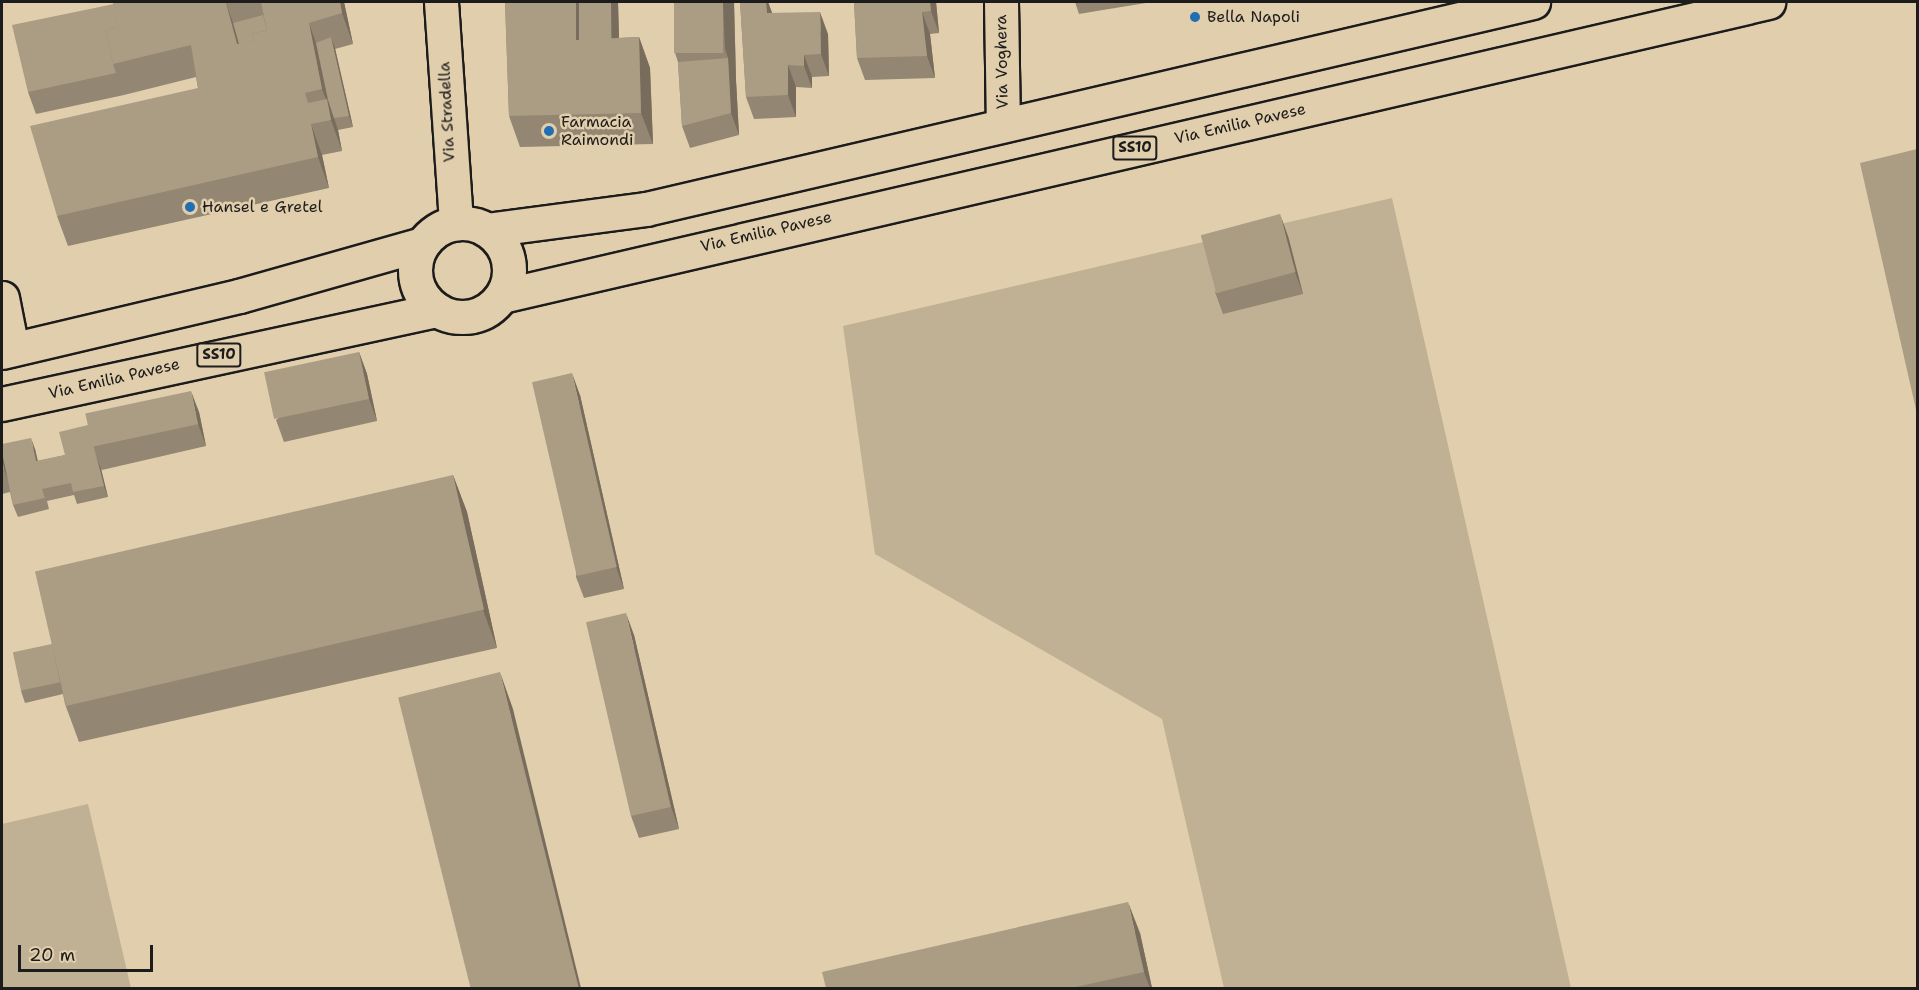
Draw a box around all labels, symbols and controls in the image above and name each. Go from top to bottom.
place label: Bella Napoli [1207,7,1300,27]
marker: Bella Napoli [1188,10,1202,24]
street label: Via Voghera [992,15,1012,109]
street label: Via Stradella [435,61,459,163]
street label: Via Emilia Pavese [1172,100,1308,148]
place label: Farmacia Raimondi [561,112,634,150]
marker: Farmacia Raimondi [542,124,556,138]
road number: SS10 [1111,136,1159,160]
place label: Hansel e Gretel [202,197,322,217]
marker: Hansel e Gretel [183,200,197,214]
street label: Via Emilia Pavese [698,208,834,256]
road number: SS10 [195,343,243,367]
street label: Via Emilia Pavese [46,355,182,403]
scale bar [21,933,156,971]
text: 20 m [29,943,75,967]

